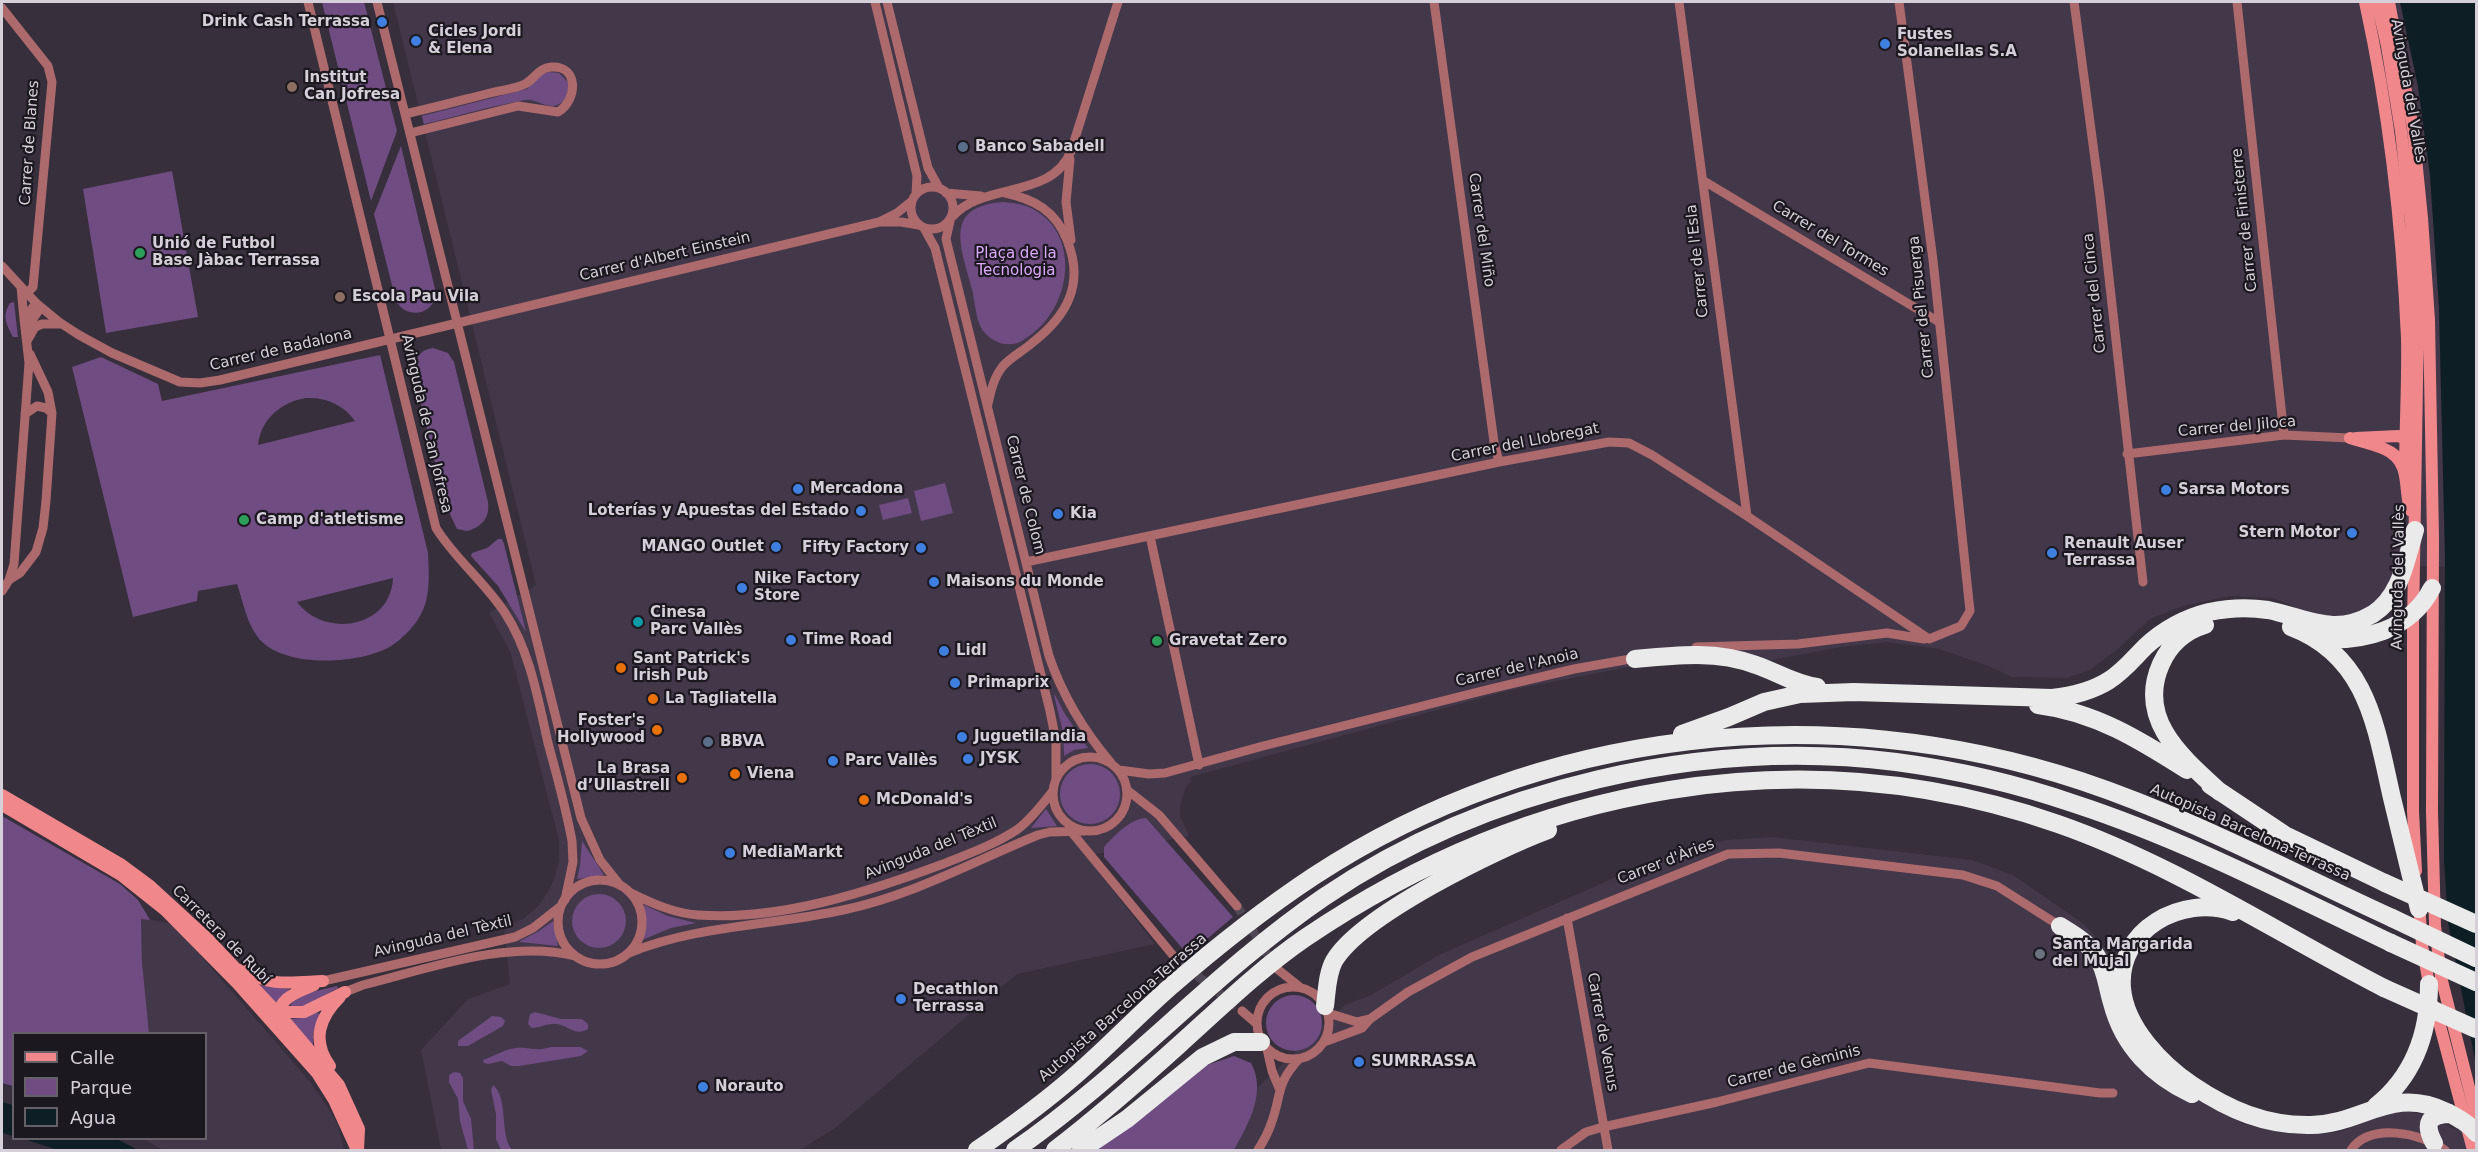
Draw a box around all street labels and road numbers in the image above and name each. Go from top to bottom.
street label: Avinguda del Vallès [2386,18,2430,164]
street label: Carrer de Blanes [17,80,43,206]
street label: Carrer de Finisterre [2229,147,2261,293]
street label: Carrer del Miño [1464,172,1498,288]
street label: Carrer del Tormes [1769,197,1891,281]
street label: Carrer de l'Esla [1683,203,1713,319]
street label: Carrer d'Albert Einstein [578,229,752,285]
street label: Carrer del Cinca [2080,232,2110,354]
street label: Carrer del Pisuerga [1906,235,1938,379]
street label: Carrer de Badalona [208,325,354,375]
street label: Avinguda de Can Jofresa [397,333,455,515]
street label: Carrer del Jiloca [2177,413,2297,441]
street label: Carrer del Llobregat [1450,420,1600,466]
street label: Carrer de Colom [1001,433,1049,557]
street label: Avinguda del Vallès [2389,504,2409,650]
street label: Carrer de l'Anoia [1454,645,1580,691]
street label: Autopista Barcelona-Terrassa [2147,781,2353,885]
street label: Avinguda del Tèxtil [862,814,1000,884]
street label: Carrer d'Àries [1615,835,1717,889]
street label: Carretera de Rubí [168,882,274,988]
street label: Avinguda del Tèxtil [372,912,514,962]
street label: Autopista Barcelona-Terrassa [1035,930,1211,1086]
street label: Carrer de Venus [1583,971,1621,1093]
street label: Carrer de Gèminis [1726,1042,1862,1092]

